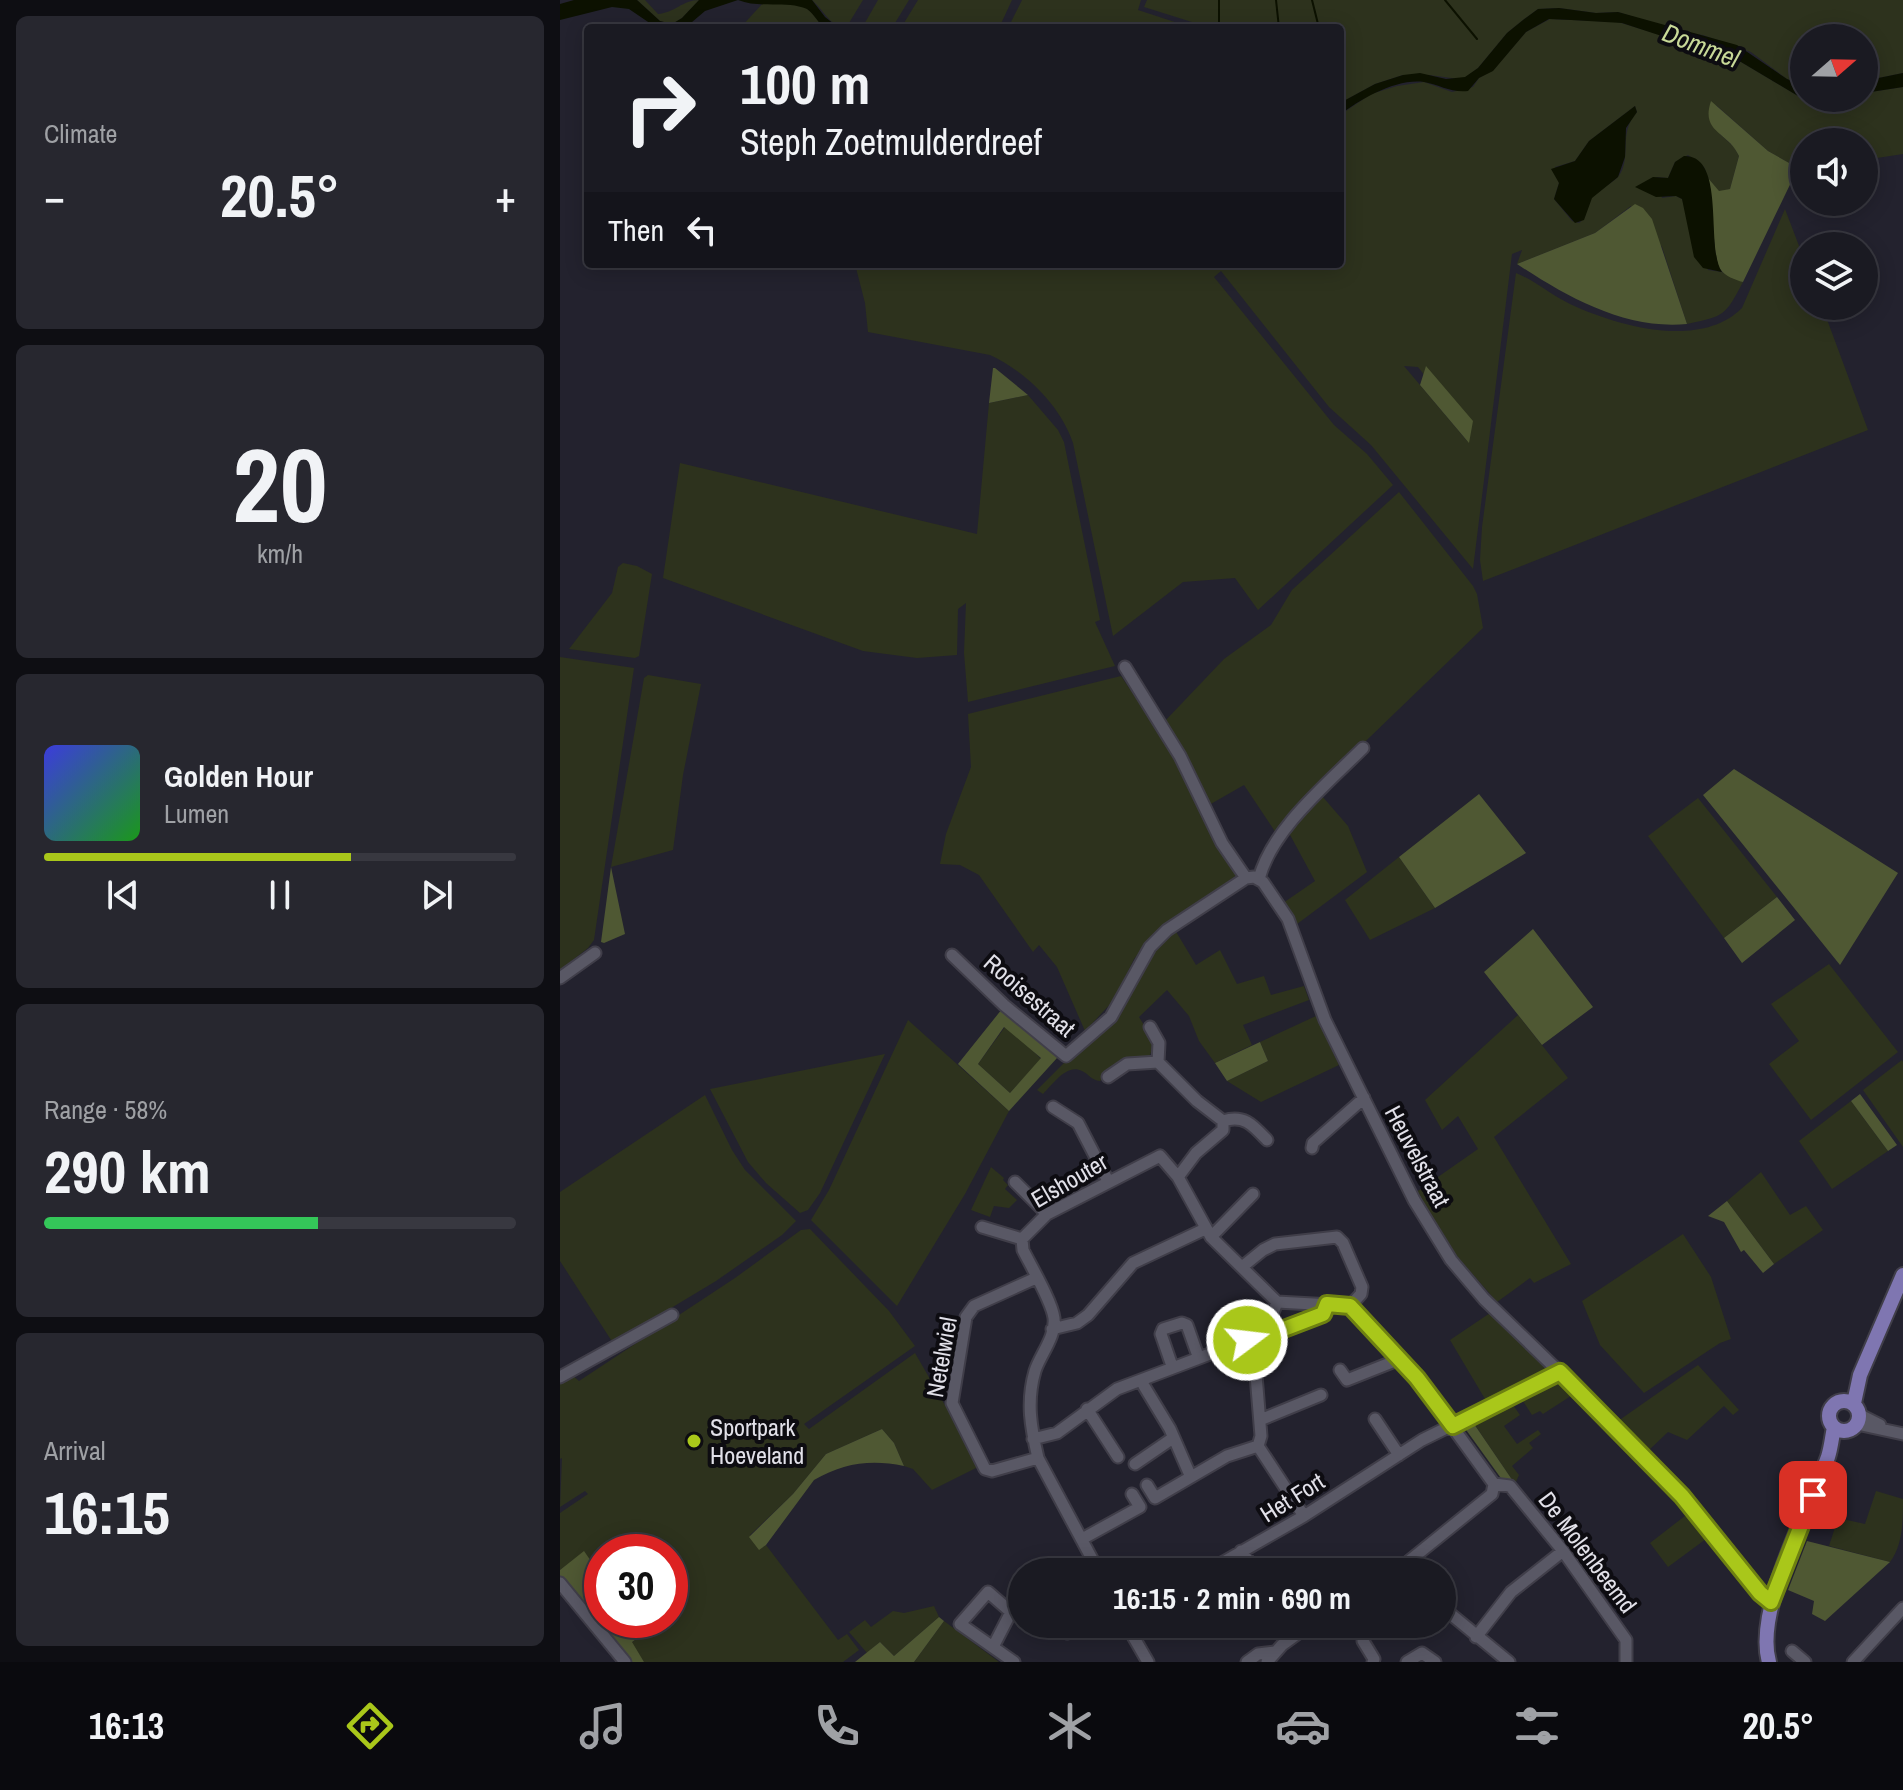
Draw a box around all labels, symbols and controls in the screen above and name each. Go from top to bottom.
water label: Dommel [1658,14,1745,76]
north arrow [1790,24,1878,112]
map controls [1790,24,1878,320]
text: 100 m [740,46,870,121]
icon: right [608,56,712,160]
text: Climate [44,116,117,151]
text: Steph Zoetmulderdreef [740,118,1042,166]
button: sound [1790,128,1878,216]
text: 20.5° [220,155,340,236]
text: − [44,166,65,226]
text: + [495,166,516,226]
icon: left [680,208,724,252]
text: Then [608,210,664,250]
button: layers [1790,232,1878,320]
text: 20 [233,414,327,554]
text: km/h [257,536,303,571]
text: Golden Hour [164,756,313,796]
text: Lumen [164,796,229,831]
icon: previous [101,873,145,917]
icon: pause [258,873,302,917]
icon: next [415,873,459,917]
street label: Rooisestraat [977,946,1083,1044]
text: Range · 58% [44,1092,167,1127]
street label: Heuvelstraat [1378,1100,1458,1213]
text: 290 km [44,1131,211,1212]
street label: Elshouter [1025,1145,1113,1215]
position arrow [1205,1298,1289,1382]
street label: Netelwiel [918,1314,964,1400]
place label: Sportpark Hoeveland [710,1411,804,1471]
marker: Sportpark Hoeveland [685,1432,703,1450]
text: Arrival [44,1433,106,1468]
pin [1779,1461,1847,1529]
street label: Het Fort [1254,1465,1331,1529]
text: 16:15 [44,1472,170,1553]
icon: arrive [1791,1473,1835,1517]
street label: De Molenbeemd [1532,1485,1644,1619]
speed limit sign: 30 [584,1534,688,1638]
text: 16:15 · 2 min · 690 m [1113,1578,1351,1618]
icon: directions [342,1698,398,1754]
icon: music [575,1698,631,1754]
icon: phone [809,1698,865,1754]
icon: climate [1042,1698,1098,1754]
icon: car [1275,1698,1331,1754]
icon: filters [1509,1698,1565,1754]
text: 16:13 [89,1702,164,1750]
text: 20.5° [1742,1702,1814,1750]

